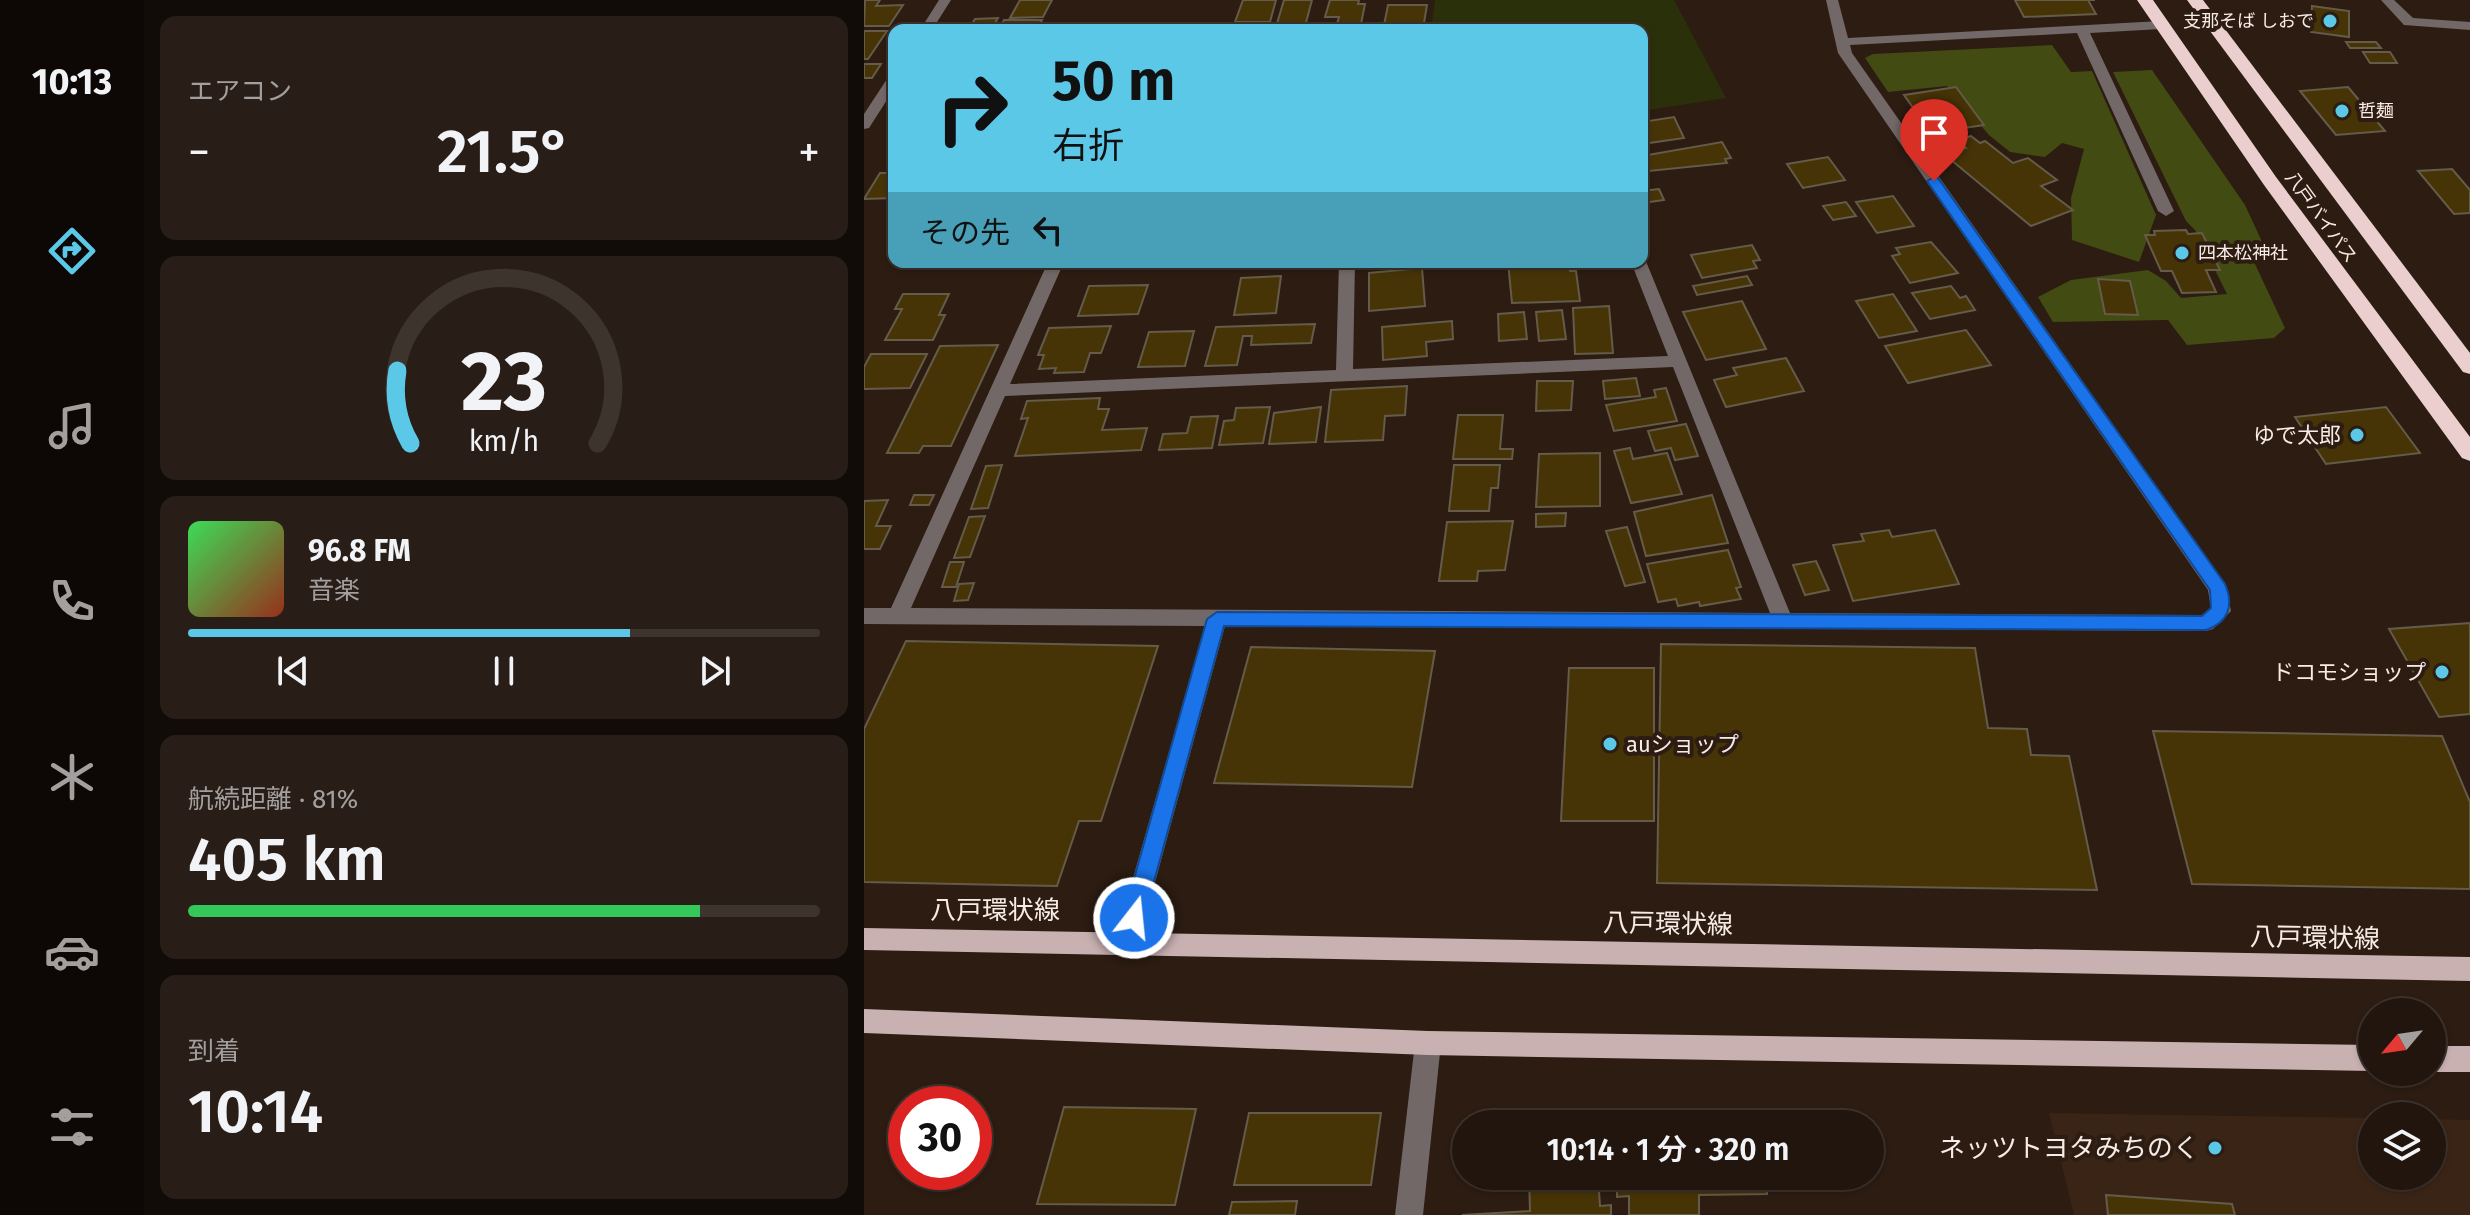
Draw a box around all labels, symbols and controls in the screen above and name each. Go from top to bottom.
place label: 支那そば しおで [2183,10,2314,32]
marker: 支那そば しおで [2321,12,2339,30]
text: 50 m [1052,48,1175,115]
icon: right [920,56,1024,160]
text: 10:13 [32,60,112,104]
text: エアコン [188,76,292,107]
pin [1900,99,1968,181]
place label: 哲麺 [2358,100,2394,122]
marker: 哲麺 [2333,102,2351,120]
icon: arrive [1912,111,1956,155]
text: 21.5° [437,116,571,188]
text: 右折 [1052,124,1124,168]
text: − [188,126,210,179]
text: + [798,126,820,179]
street label: 八戸バイパス [2280,167,2362,267]
icon: left [1026,208,1070,252]
text: その先 [920,215,1010,251]
icon: directions [44,223,100,279]
place label: 四本松神社 [2198,242,2288,264]
marker: 四本松神社 [2173,244,2191,262]
text: 23 [461,331,547,431]
icon: music [44,398,100,454]
place label: ゆで太郎 [2253,422,2341,449]
text: km/h [469,424,539,459]
marker: ゆで太郎 [2348,426,2366,444]
text: 96.8 FM [308,533,411,569]
icon: phone [44,573,100,629]
text: 音楽 [308,575,360,606]
icon: previous [271,649,315,693]
icon: pause [482,649,526,693]
icon: next [693,649,737,693]
place label: ドコモショップ [2272,659,2426,686]
marker: ドコモショップ [2433,663,2451,681]
place label: auショップ [1626,731,1739,758]
marker: auショップ [1601,735,1619,753]
icon: climate [44,749,100,805]
text: 航続距離 · 81% [188,784,358,815]
text: 405 km [188,824,386,896]
position arrow [1092,876,1176,960]
street label: 八戸環状線 [930,895,1060,926]
street label: 八戸環状線 [1603,907,1733,941]
street label: 八戸環状線 [2250,921,2380,955]
icon: car [44,924,100,980]
north arrow [2358,998,2446,1086]
map controls [2358,998,2446,1190]
text: 到着 [188,1036,240,1067]
text: 10:14 [188,1076,323,1148]
speed limit sign: 30 [888,1086,992,1190]
icon: filters [44,1099,100,1155]
button: layers [2358,1102,2446,1190]
text: 10:14 · 1 分 · 320 m [1547,1132,1789,1168]
place label: ネッツトヨタみちのく [1939,1133,2199,1164]
marker: ネッツトヨタみちのく [2206,1139,2224,1157]

